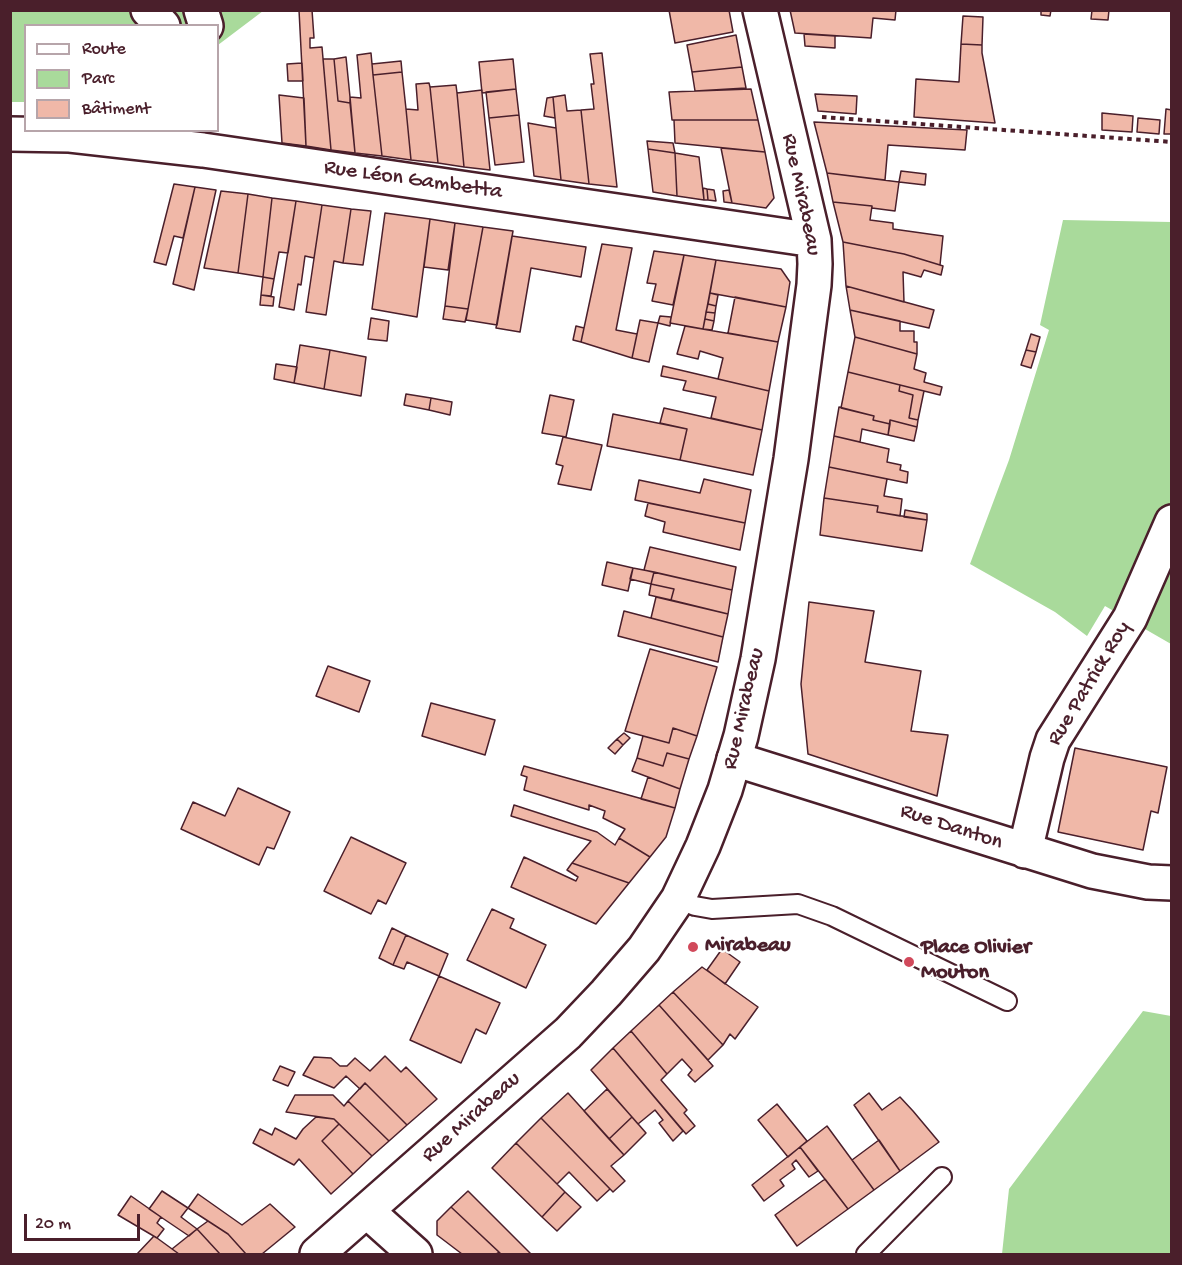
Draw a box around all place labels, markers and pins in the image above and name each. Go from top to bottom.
place label: Mirabeau [705,934,791,960]
place label: Place Olivier Mouton [921,936,1031,987]
marker: Mirabeau [686,940,700,954]
marker: Place Olivier Mouton [902,955,916,969]

